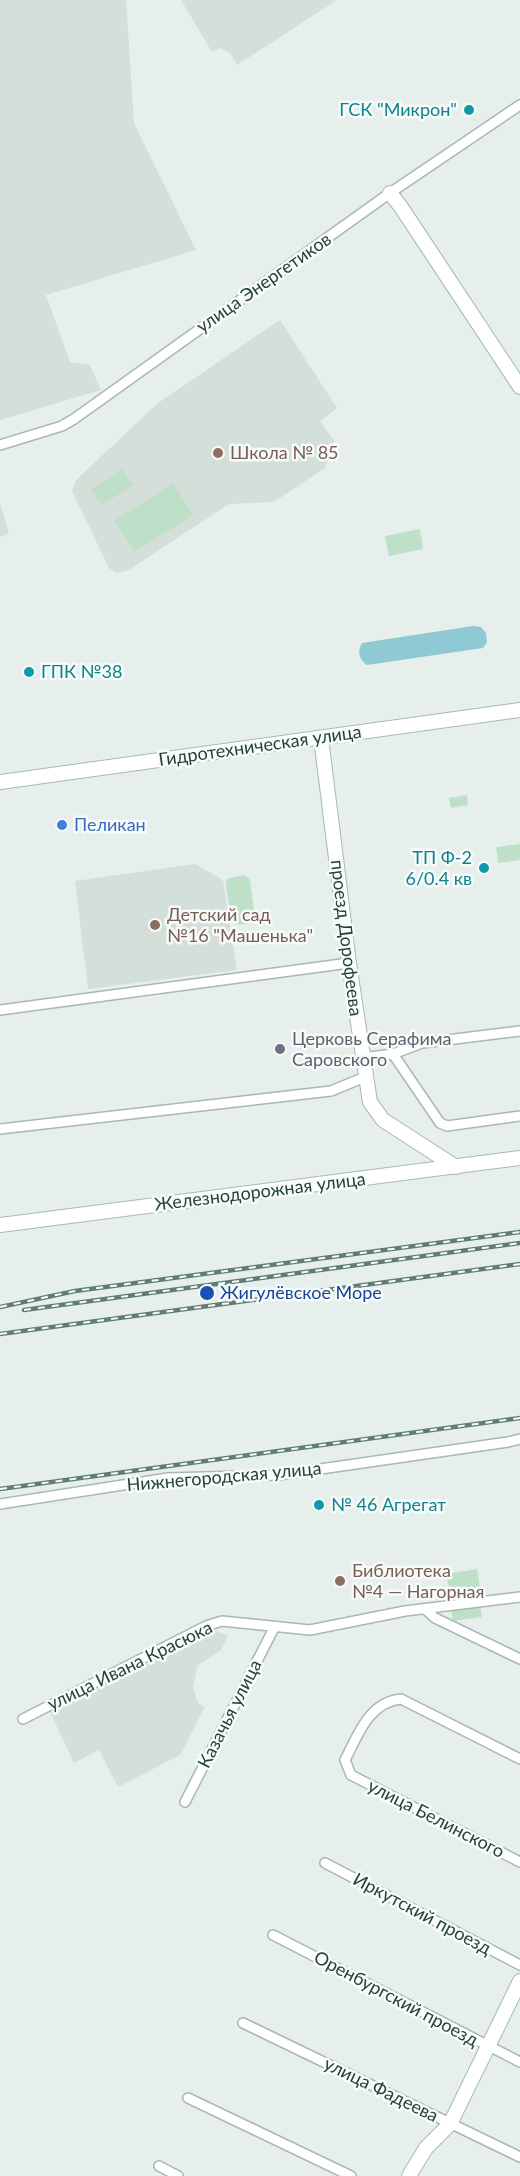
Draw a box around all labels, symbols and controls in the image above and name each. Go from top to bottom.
place label: ГСК "Микрон" [339,99,457,121]
marker: ГСК "Микрон" [462,103,476,117]
street label: улица Энергетиков [193,228,335,338]
place label: Школа № 85 [230,442,339,464]
marker: Школа № 85 [211,446,225,460]
place label: ГПК №38 [41,661,122,683]
marker: ГПК №38 [22,665,36,679]
street label: Гидротехническая улица [157,721,363,771]
place label: Пеликан [74,814,146,836]
marker: Пеликан [55,818,69,832]
place label: ТП Ф-2 6/0.4 кв [405,847,472,890]
street label: проезд Дорофеева [326,859,366,1017]
marker: ТП Ф-2 6/0.4 кв [477,861,491,875]
place label: Детский сад №16 "Машенька" [167,904,313,946]
marker: Детский сад №16 "Машенька" [148,918,162,932]
place label: Церковь Серафима Саровского [292,1028,451,1070]
marker: Церковь Серафима Саровского [273,1042,287,1056]
street label: Железнодорожная улица [153,1168,367,1216]
place label: Жигулёвское Море [220,1282,382,1304]
marker: Жигулёвское Море [198,1284,216,1302]
street label: Нижнегородская улица [126,1458,322,1496]
place label: № 46 Агрегат [331,1494,446,1516]
marker: № 46 Агрегат [312,1498,326,1512]
place label: Библиотека №4 — Нагорная [352,1560,484,1602]
marker: Библиотека №4 — Нагорная [333,1574,347,1588]
street label: улица Ивана Красюка [44,1617,216,1715]
street label: Казачья улица [194,1656,266,1772]
street label: улица Белинского [364,1775,508,1863]
street label: Иркутский проезд [349,1868,495,1960]
street label: Оренбургский проезд [310,1947,482,2051]
street label: улица Фадеева [320,2053,442,2127]

